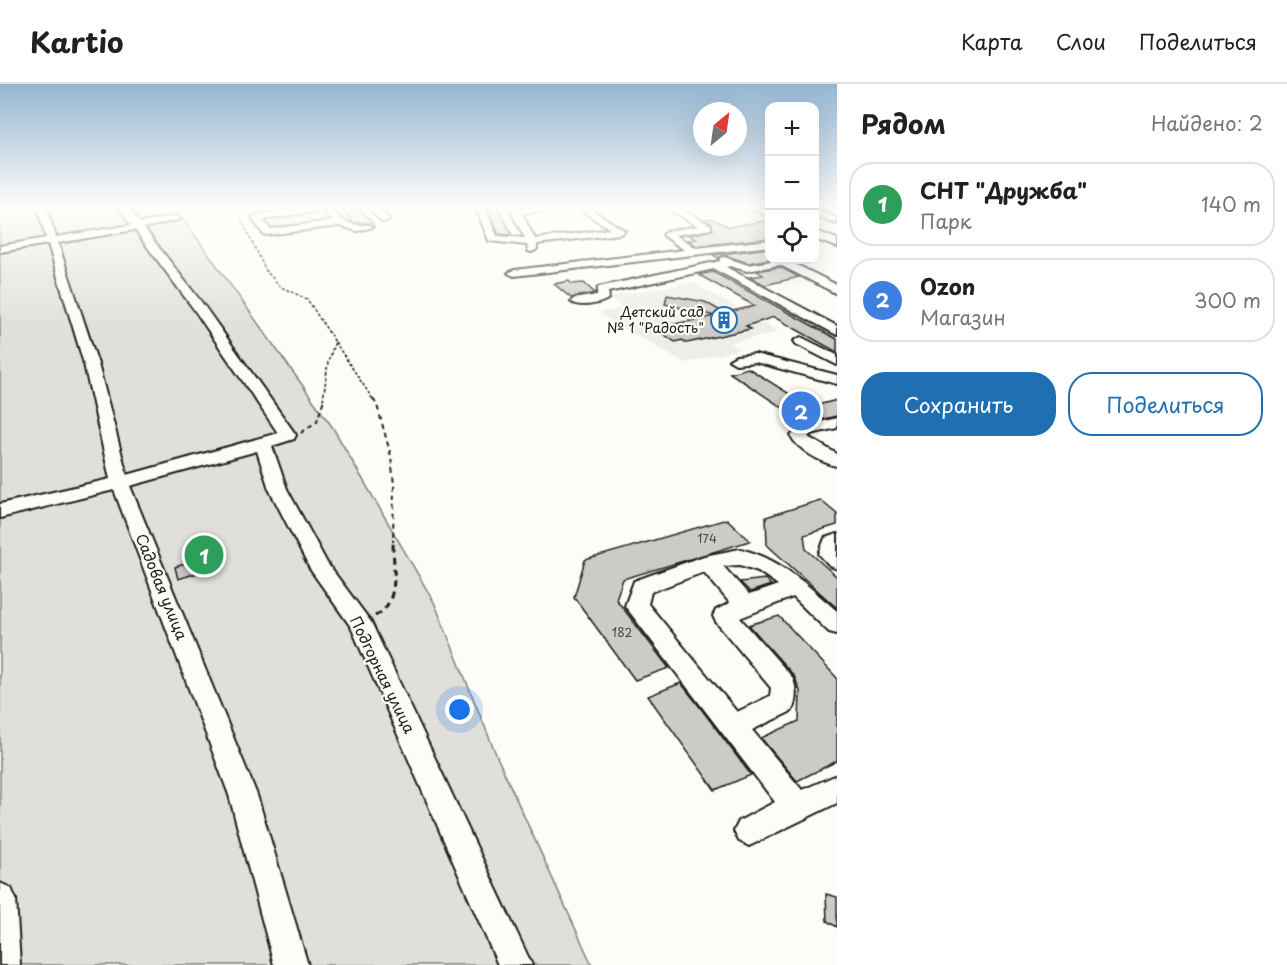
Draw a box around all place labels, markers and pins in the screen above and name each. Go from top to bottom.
place label: Детский сад № 1 "Радость" [607,301,704,338]
building icon: Детский сад № 1 "Радость" [709,305,739,335]
pin: 2 [782,388,820,434]
pin: 1 [184,532,224,578]

